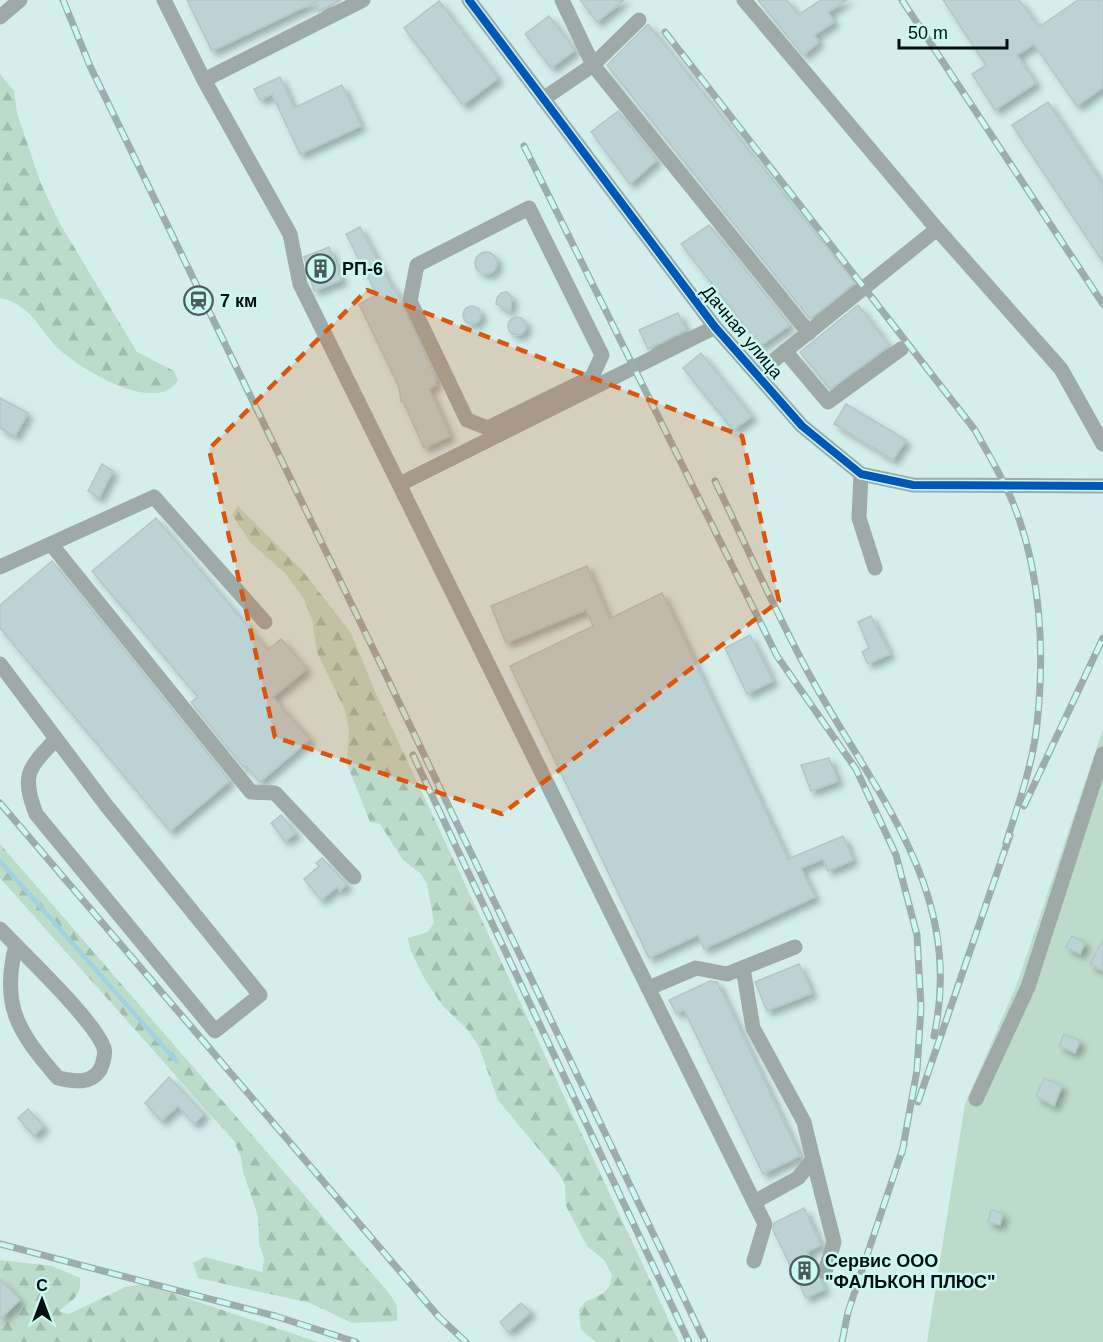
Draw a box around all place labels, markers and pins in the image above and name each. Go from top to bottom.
building icon: РП-6 [305,253,337,285]
place label: РП-6 [342,259,383,279]
station icon: 7 км [183,285,215,317]
place label: 7 км [220,291,257,311]
place label: Сервис ООО "ФАЛЬКОН ПЛЮС" [825,1251,996,1292]
building icon: Сервис ООО "ФАЛЬКОН ПЛЮС" [788,1255,820,1287]

